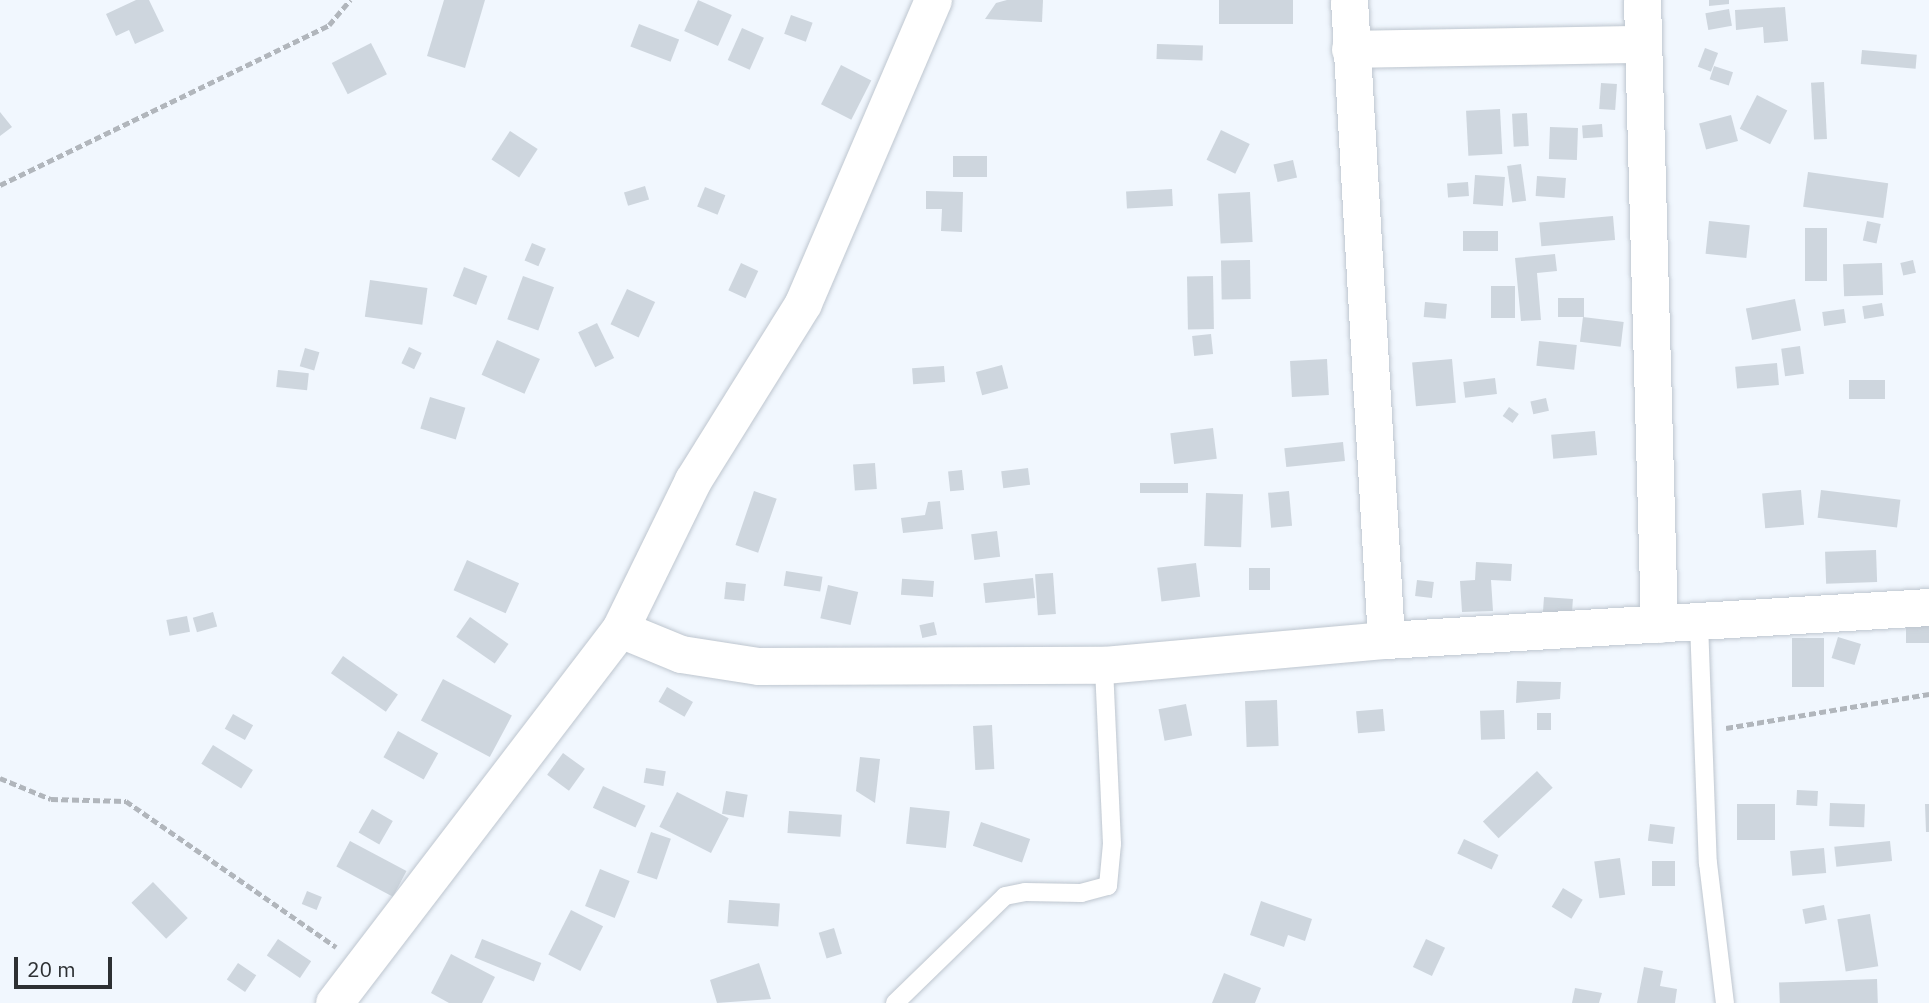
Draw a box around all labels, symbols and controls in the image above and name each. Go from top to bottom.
scale bar [18,944,116,988]
text: 20 m [27,955,76,983]

